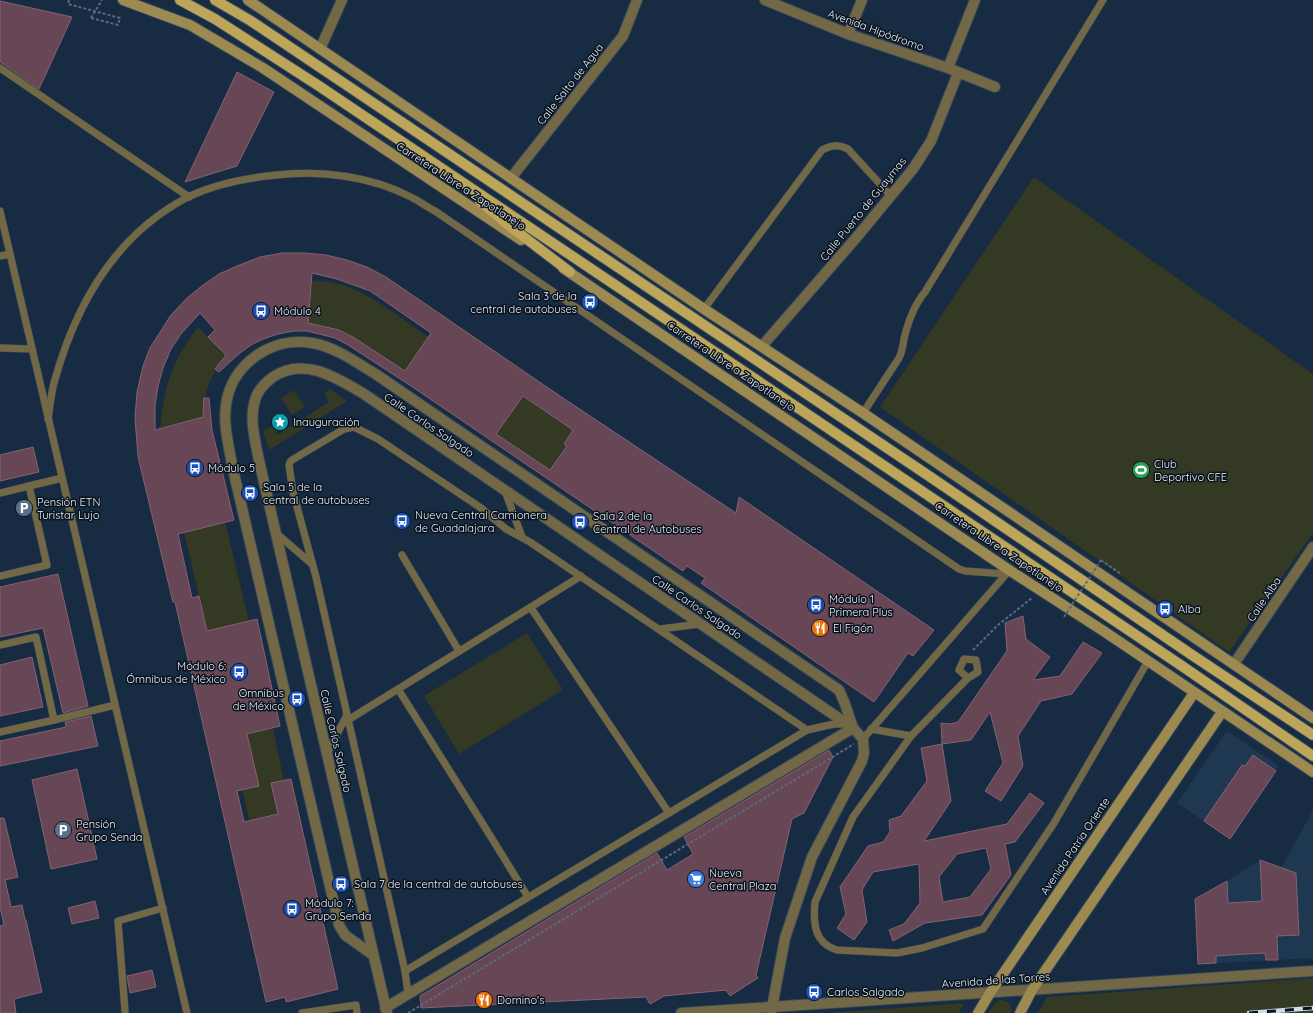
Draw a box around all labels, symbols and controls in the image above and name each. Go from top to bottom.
street label: Avenida Hipódromo [826,6,926,54]
street label: Calle Salto de Agua [534,41,606,127]
street label: Carretera Libre a Zapotlanejo [393,139,529,233]
street label: Calle Puerto de Guaymas [817,154,909,264]
place label: Sala 3 de la central de autobuses [470,289,577,316]
bus stop icon: Sala 3 de la central de autobuses [580,292,600,312]
bus stop icon: Módulo 4 [251,301,271,321]
place label: Módulo 4 [274,304,321,318]
street label: Carretera Libre a Zapotlanejo [664,318,798,414]
street label: Calle Carlos Salgado [381,390,477,460]
place icon: Inauguración [270,412,290,432]
place label: Inauguración [293,415,360,429]
place label: Club Deportivo CFE [1154,457,1227,484]
bus stop icon: Módulo 5 [185,458,205,478]
sports icon: Club Deportivo CFE [1131,460,1151,480]
place label: Módulo 5 [208,461,255,475]
place label: Sala 5 de la central de autobuses [263,480,370,507]
bus stop icon: Sala 5 de la central de autobuses [240,483,260,503]
place label: Pensión ETN Turistar Lujo [37,495,100,522]
parking icon: Pensión ETN Turistar Lujo [14,498,34,518]
street label: Carretera Libre a Zapotlanejo [932,499,1066,595]
place label: Nueva Central Camionera de Guadalajara [415,508,547,535]
place label: Sala 2 de la Central de Autobuses [593,509,702,536]
bus stop icon: Nueva Central Camionera de Guadalajara [392,511,412,531]
bus stop icon: Sala 2 de la Central de Autobuses [570,512,590,532]
street label: Calle Carlos Salgado [649,572,745,642]
street label: Calle Alba [1244,574,1284,624]
place label: Módulo 1 Primera Plus [829,592,893,619]
bus stop icon: Módulo 1 Primera Plus [806,595,826,615]
bus stop icon: Alba [1155,599,1175,619]
place label: Alba [1178,602,1201,616]
restaurant icon: El Figón [810,618,830,638]
place label: El Figón [833,621,873,635]
place label: Módulo 6: Ómnibus de México [127,659,226,686]
bus stop icon: Módulo 6: Ómnibus de México [229,662,249,682]
place label: Omnibús de México [233,686,284,713]
street label: Calle Carlos Salgado [317,688,355,794]
bus stop icon: Omnibús de México [287,689,307,709]
street label: Avenida Patria Oriente [1037,795,1113,897]
place label: Pensión Grupo Senda [76,817,143,844]
parking icon: Pensión Grupo Senda [53,820,73,840]
place label: Nueva Central Plaza [709,866,776,893]
supermarket icon: Nueva Central Plaza [686,869,706,889]
bus stop icon: Sala 7 de la central de autobuses [331,874,351,894]
place label: Sala 7 de la central de autobuses [354,877,523,891]
place label: Módulo 7: Grupo Senda [305,896,372,923]
bus stop icon: Módulo 7: Grupo Senda [282,899,302,919]
street label: Avenida de las Torres [941,969,1051,991]
bus stop icon: Carlos Salgado [804,982,824,1002]
place label: Carlos Salgado [827,985,905,999]
restaurant icon: Domino's [474,990,494,1010]
place label: Domino's [497,993,544,1007]

